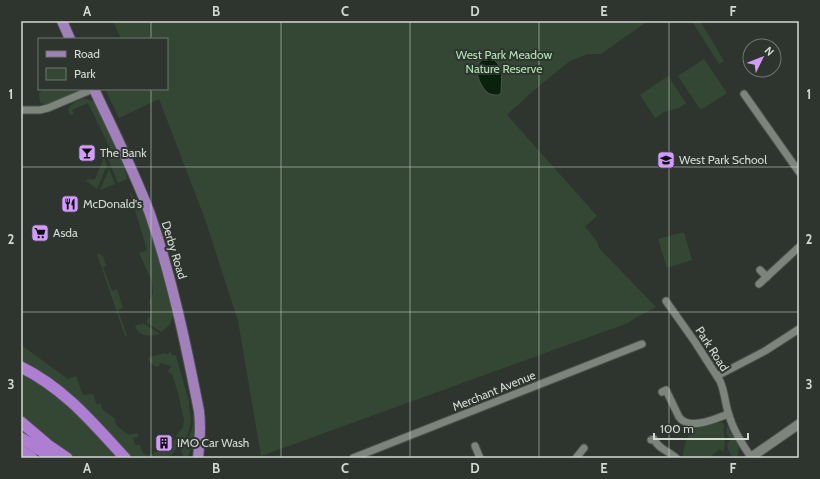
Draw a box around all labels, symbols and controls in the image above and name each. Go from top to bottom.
text: A [83,3,92,19]
text: B [212,3,220,19]
text: C [341,3,349,19]
text: D [470,3,480,19]
text: E [600,3,608,19]
text: F [730,3,737,19]
legend [38,38,168,90]
north arrow [742,38,782,78]
text: N [762,44,777,59]
text: Road [74,46,100,61]
park label: West Park Meadow Nature Reserve [456,47,553,76]
text: Park [74,66,96,81]
text: 1 [9,86,13,102]
text: 1 [807,86,811,102]
bar icon: The Bank [77,143,97,163]
place label: The Bank [100,145,147,160]
school or university icon: West Park School [656,150,676,170]
place label: West Park School [679,152,767,167]
restaurant icon: McDonald's [60,194,80,214]
place label: McDonald's [83,196,142,211]
street label: Derby Road [159,219,190,281]
supermarket icon: Asda [30,223,50,243]
place label: Asda [53,225,78,240]
text: 2 [8,231,15,247]
text: 2 [806,231,813,247]
street label: Park Road [692,324,732,374]
street label: Merchant Avenue [450,367,538,414]
text: 3 [7,376,15,392]
text: 3 [805,376,813,392]
scale bar [654,415,748,441]
text: 100 m [660,421,694,436]
building icon: IMO Car Wash [154,433,174,453]
place label: IMO Car Wash [177,435,249,450]
text: A [83,460,92,476]
text: B [212,460,220,476]
text: C [341,460,349,476]
text: D [470,460,480,476]
text: E [600,460,608,476]
text: F [730,460,737,476]

